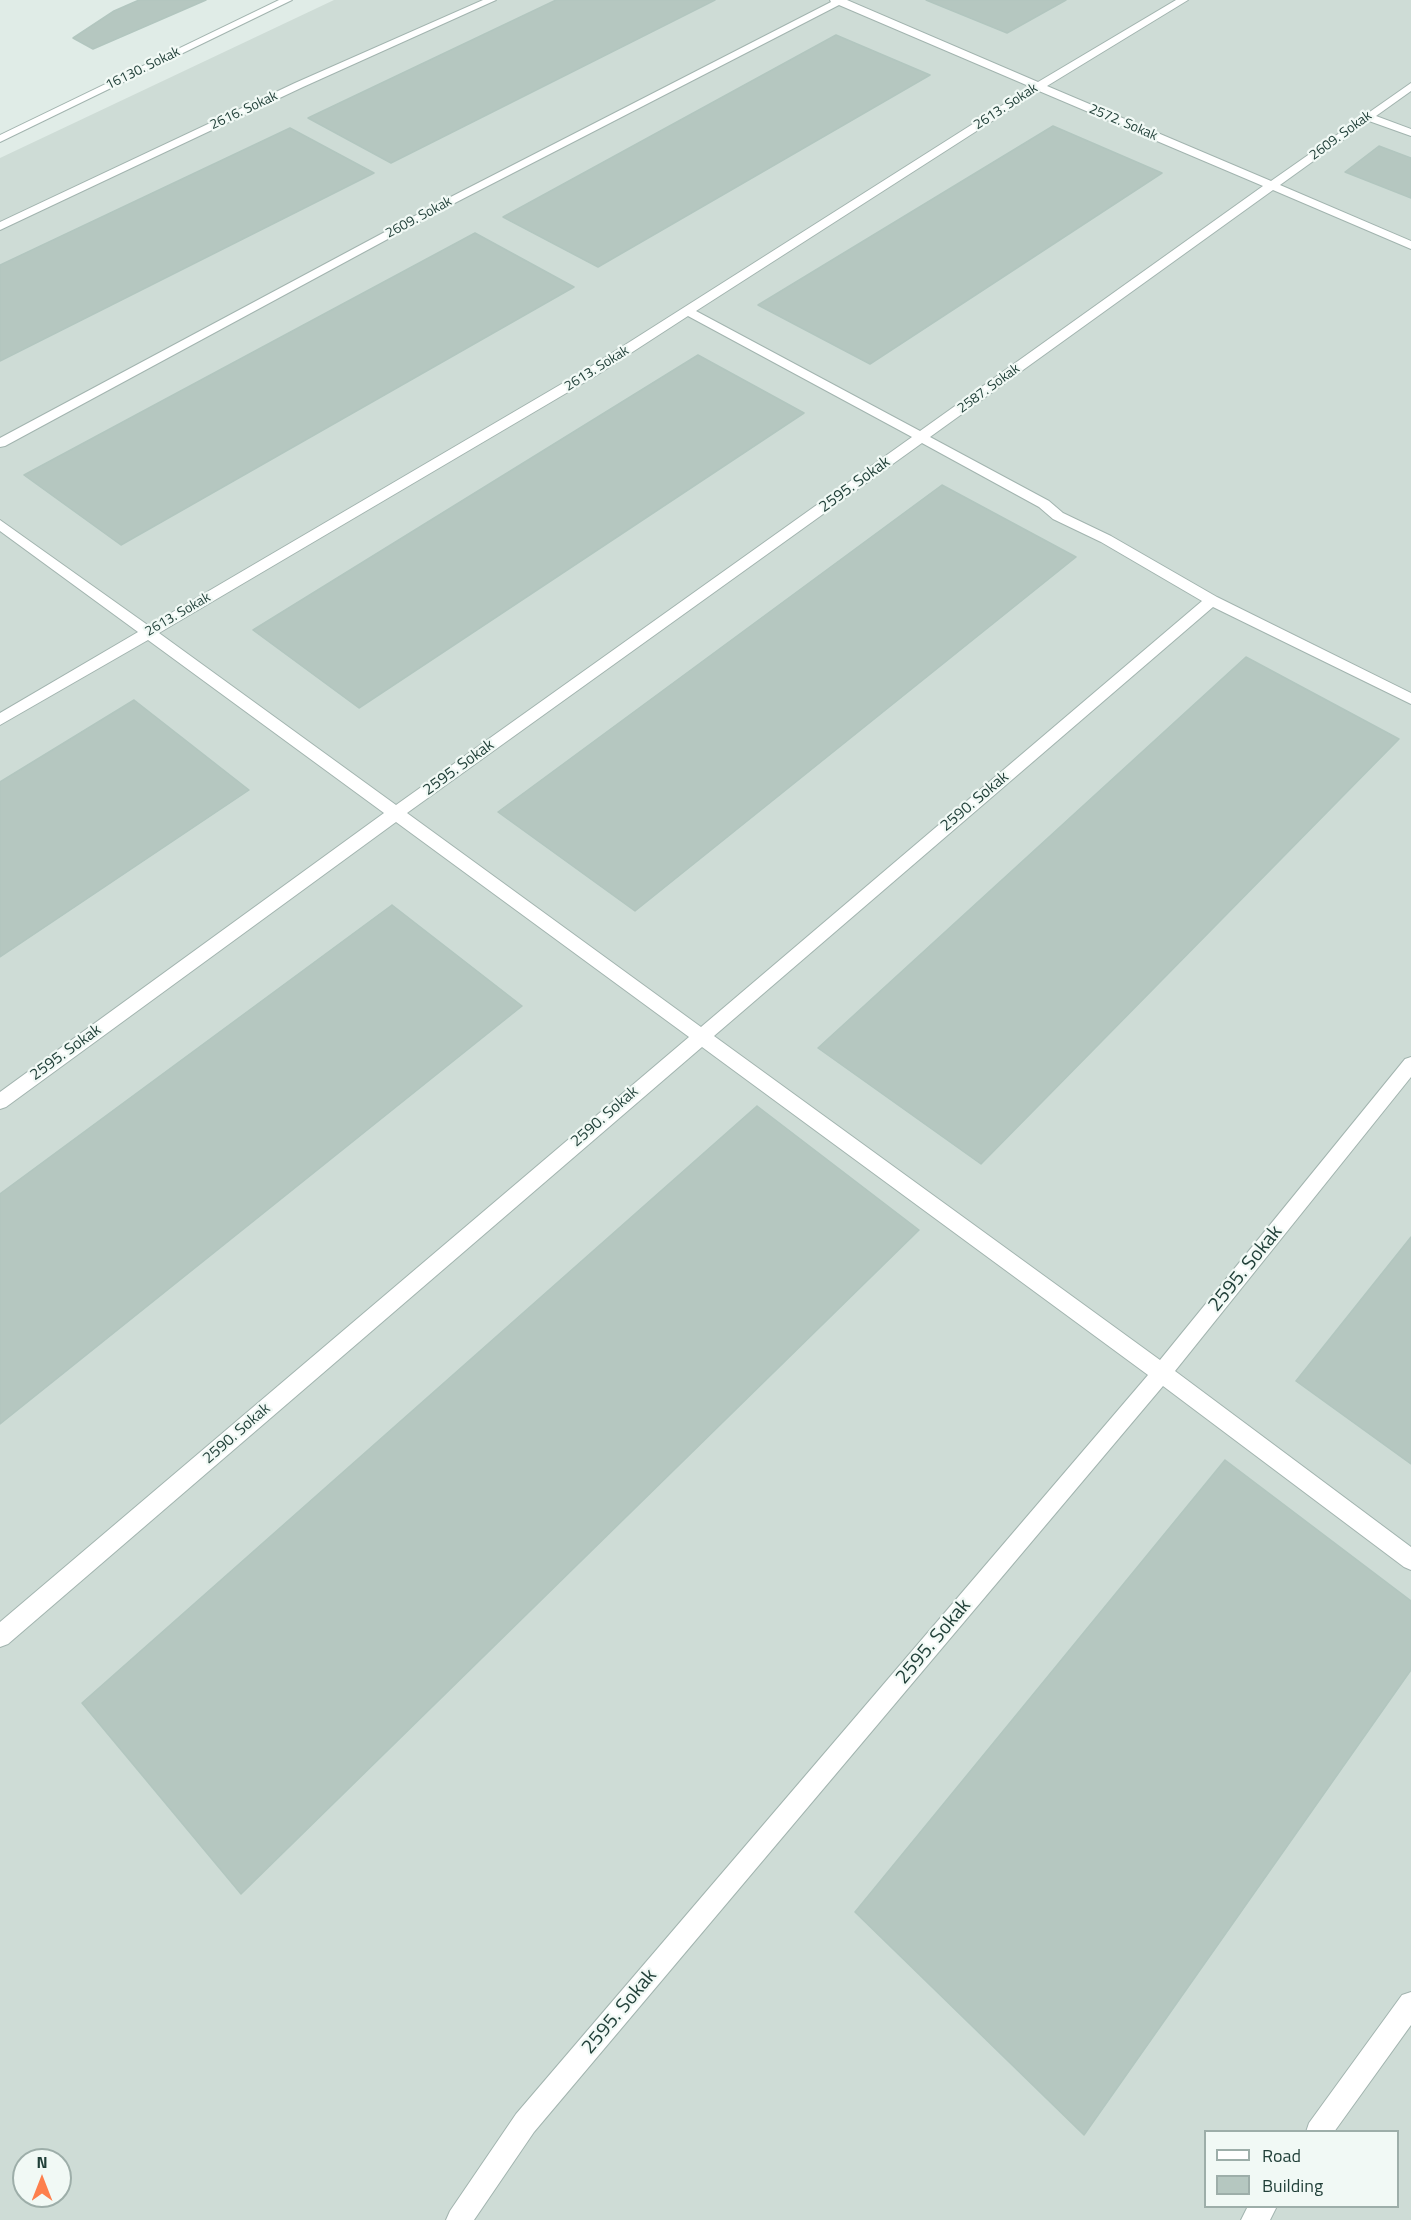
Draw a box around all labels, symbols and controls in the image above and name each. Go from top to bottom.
street label: 16130. Sokak [103,44,183,94]
street label: 2613. Sokak [971,80,1041,134]
street label: 2616. Sokak [207,88,281,134]
street label: 2572. Sokak [1086,101,1160,145]
street label: 2609. Sokak [1307,108,1375,164]
street label: 2609. Sokak [383,193,455,243]
street label: 2613. Sokak [562,343,632,395]
street label: 2587. Sokak [955,361,1023,417]
street label: 2595. Sokak [816,453,894,517]
street label: 2613. Sokak [142,590,214,640]
street label: 2595. Sokak [420,736,498,800]
street label: 2590. Sokak [937,768,1013,836]
street label: 2595. Sokak [27,1021,105,1085]
street label: 2590. Sokak [567,1082,643,1152]
street label: 2595. Sokak [1204,1221,1288,1317]
street label: 2590. Sokak [199,1399,275,1469]
street label: 2595. Sokak [891,1594,977,1690]
street label: 2595. Sokak [577,1964,663,2060]
legend [1204,2130,1399,2208]
text: Road [1262,2142,1301,2169]
north arrow [12,2148,72,2208]
text: N [36,2150,48,2174]
text: Building [1262,2172,1323,2199]

